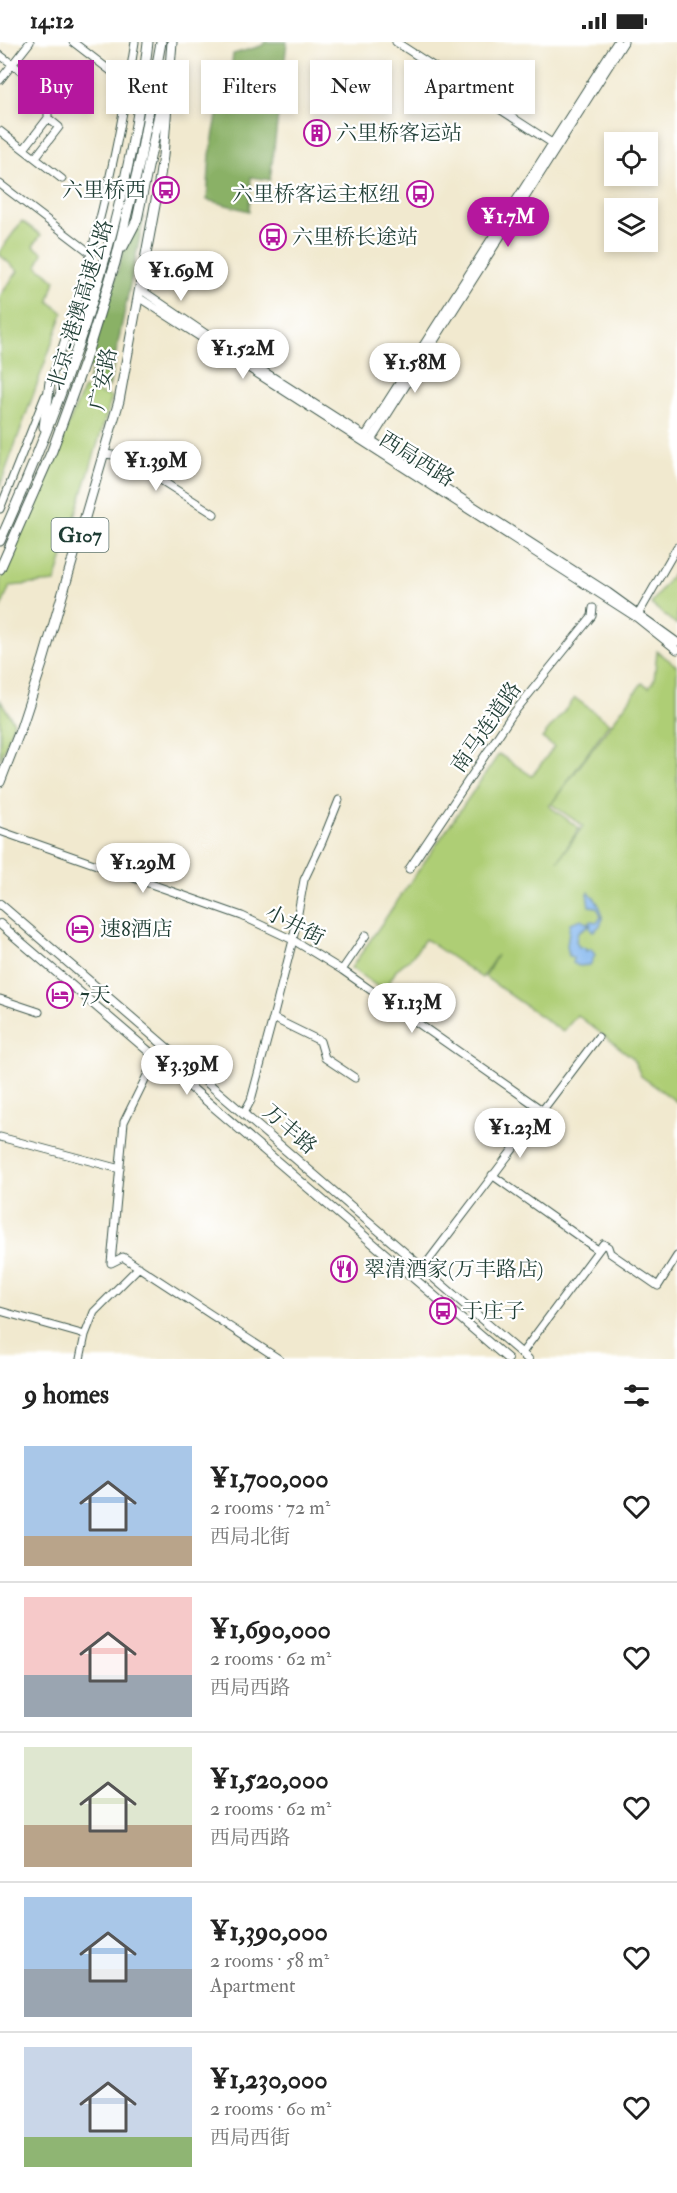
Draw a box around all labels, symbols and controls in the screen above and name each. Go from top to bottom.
text: 14:12 [30,7,74,35]
chip: Buy [18,60,94,114]
chip: Rent [106,60,189,114]
chip: Filters [201,60,298,114]
chip: New [310,60,392,114]
chip: Apartment [404,60,535,114]
building icon: 六里桥客运站 [302,118,332,148]
place label: 六里桥客运站 [336,120,462,147]
map controls [604,132,658,252]
button: locate [604,132,658,186]
bus stop icon: 六里桥西 [151,175,181,205]
place label: 六里桥西 [62,177,146,204]
bus stop icon: 六里桥客运主枢纽 [405,179,435,209]
place label: 六里桥客运主枢纽 [232,181,400,208]
pin: ¥1.7M [466,197,550,248]
button: layers [604,198,658,252]
text: ¥1.7M [481,204,535,229]
street label: 北京-港澳高速公路 [42,217,119,394]
bus stop icon: 六里桥长途站 [258,222,288,252]
place label: 六里桥长途站 [292,224,418,251]
pin: ¥1.69M [132,251,230,302]
text: ¥1.69M [148,258,214,283]
pin: ¥1.52M [194,329,292,380]
text: ¥1.52M [211,336,275,361]
pin: ¥1.58M [366,343,464,394]
street label: 广安路 [84,345,123,413]
text: ¥1.58M [383,350,447,375]
street label: 西局西路 [374,426,460,493]
pin: ¥1.39M [107,441,205,492]
text: ¥1.39M [124,448,188,473]
road number: G107 [52,518,109,552]
street label: 南马连道路 [445,677,528,778]
pin: ¥1.29M [94,843,192,894]
text: ¥1.29M [110,850,176,875]
street label: 小井街 [261,899,329,952]
hotel icon: 速8酒店 [65,914,95,944]
place label: 速8酒店 [100,916,173,943]
hotel icon: 7天 [45,980,75,1010]
place label: 7天 [80,982,111,1009]
pin: ¥1.13M [363,983,461,1034]
text: ¥1.13M [382,990,442,1015]
pin: ¥3.39M [138,1045,236,1096]
text: ¥3.39M [155,1052,219,1077]
street label: 万丰路 [257,1099,322,1160]
pin: ¥1.23M [471,1108,569,1159]
text: ¥1.23M [488,1115,552,1140]
restaurant icon: 翠清酒家(万丰路店) [329,1254,359,1284]
place label: 翠清酒家(万丰路店) [364,1256,543,1283]
bus stop icon: 于庄子 [428,1296,458,1326]
place label: 于庄子 [462,1298,525,1325]
text: 9 homes [24,1379,109,1411]
icon: filters [620,1379,653,1412]
text: ¥1,700,000 [210,1463,329,1495]
icon: home [72,1470,144,1542]
icon: heart [620,1490,653,1523]
text: 2 rooms · 72 m² [210,1495,330,1520]
text: 西局北街 [210,1524,290,1549]
text: ¥1,690,000 [210,1614,331,1646]
icon: home [72,1621,144,1693]
icon: heart [620,1641,653,1674]
text: 2 rooms · 62 m² [210,1646,331,1671]
text: 西局西路 [210,1675,290,1700]
text: ¥1,520,000 [210,1764,329,1796]
icon: home [72,1771,144,1843]
icon: heart [620,1791,653,1824]
text: 2 rooms · 62 m² [210,1796,331,1821]
text: 西局西路 [210,1825,290,1850]
text: ¥1,390,000 [210,1916,328,1948]
icon: home [72,1921,144,1993]
icon: heart [620,1941,653,1974]
text: 2 rooms · 58 m² [210,1948,329,1973]
text: Apartment [210,1973,295,1998]
text: ¥1,230,000 [210,2064,328,2096]
icon: home [72,2071,144,2143]
icon: heart [620,2091,653,2124]
text: 2 rooms · 60 m² [210,2096,331,2121]
text: 西局西街 [210,2125,290,2150]

